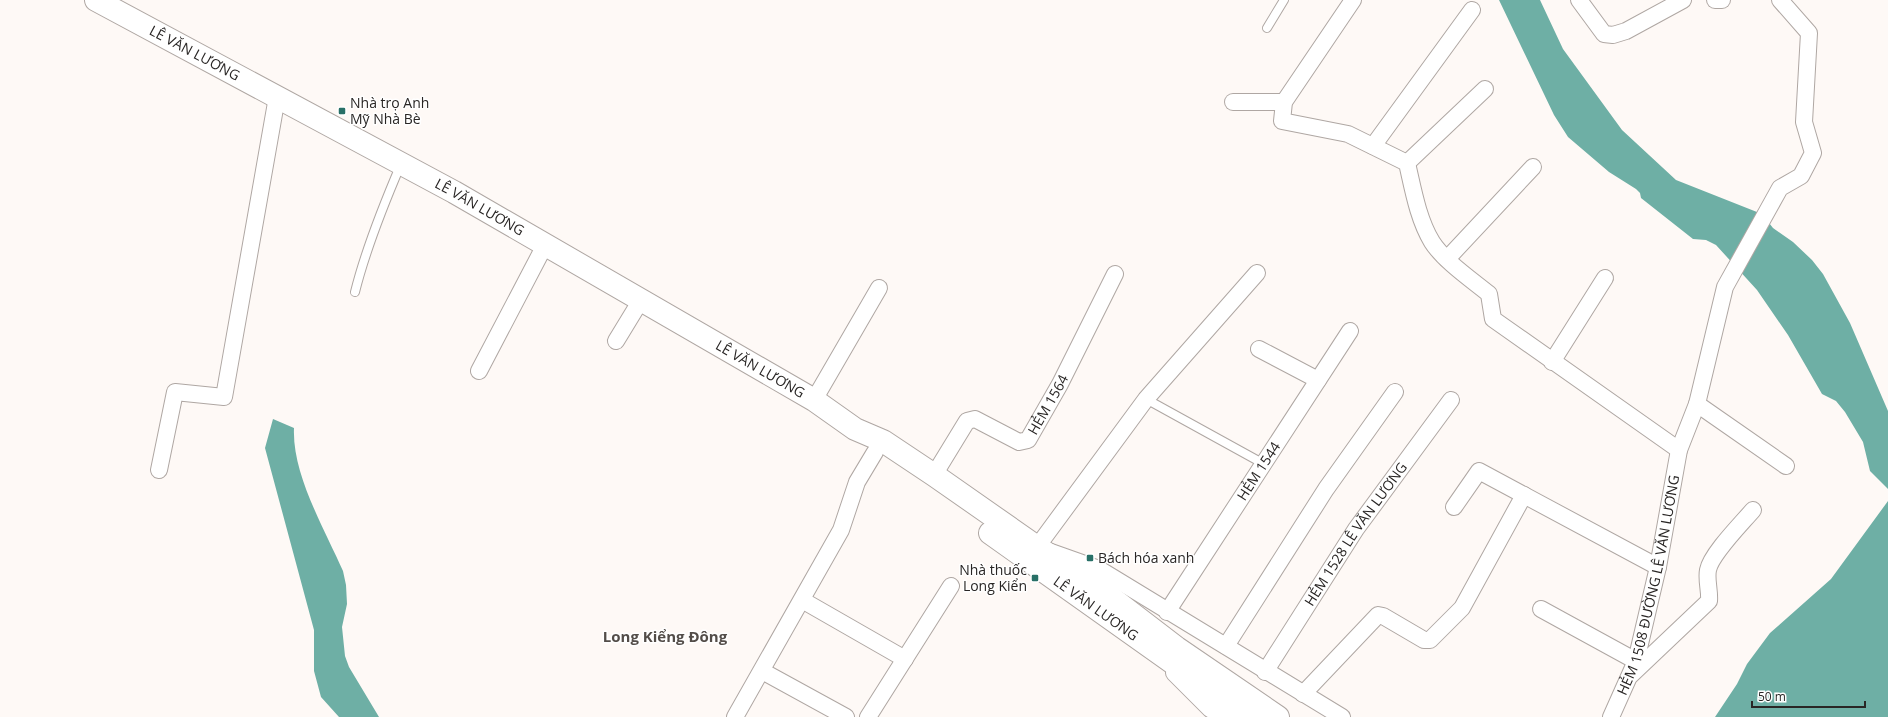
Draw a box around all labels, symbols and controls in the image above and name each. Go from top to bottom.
street label: LÊ VĂN LƯƠNG [146,21,243,84]
place label: Nhà trọ Anh Mỹ Nhà Bè [350,93,429,128]
marker: Nhà trọ Anh Mỹ Nhà Bè [337,106,347,116]
street label: LÊ VĂN LƯƠNG [432,174,528,240]
street label: LÊ VĂN LƯƠNG [713,335,809,402]
street label: HẺM 1564 [1023,371,1072,438]
street label: HẺM 1544 [1232,438,1284,504]
street label: HẺM 1528 LÊ VĂN LƯƠNG [1300,458,1411,609]
street label: HẺM 1508 ĐƯỜNG LÊ VĂN LƯƠNG [1612,473,1683,698]
place label: Bách hóa xanh [1098,548,1194,567]
marker: Bách hóa xanh [1085,553,1095,563]
place label: Nhà thuốc Long Kiển [959,560,1027,595]
street label: LÊ VĂN LƯƠNG [1050,571,1143,645]
marker: Nhà thuốc Long Kiển [1030,573,1040,583]
district label: Long Kiểng Đông [603,626,728,646]
scale bar [1752,683,1865,709]
text: 50 m [1758,688,1786,705]

